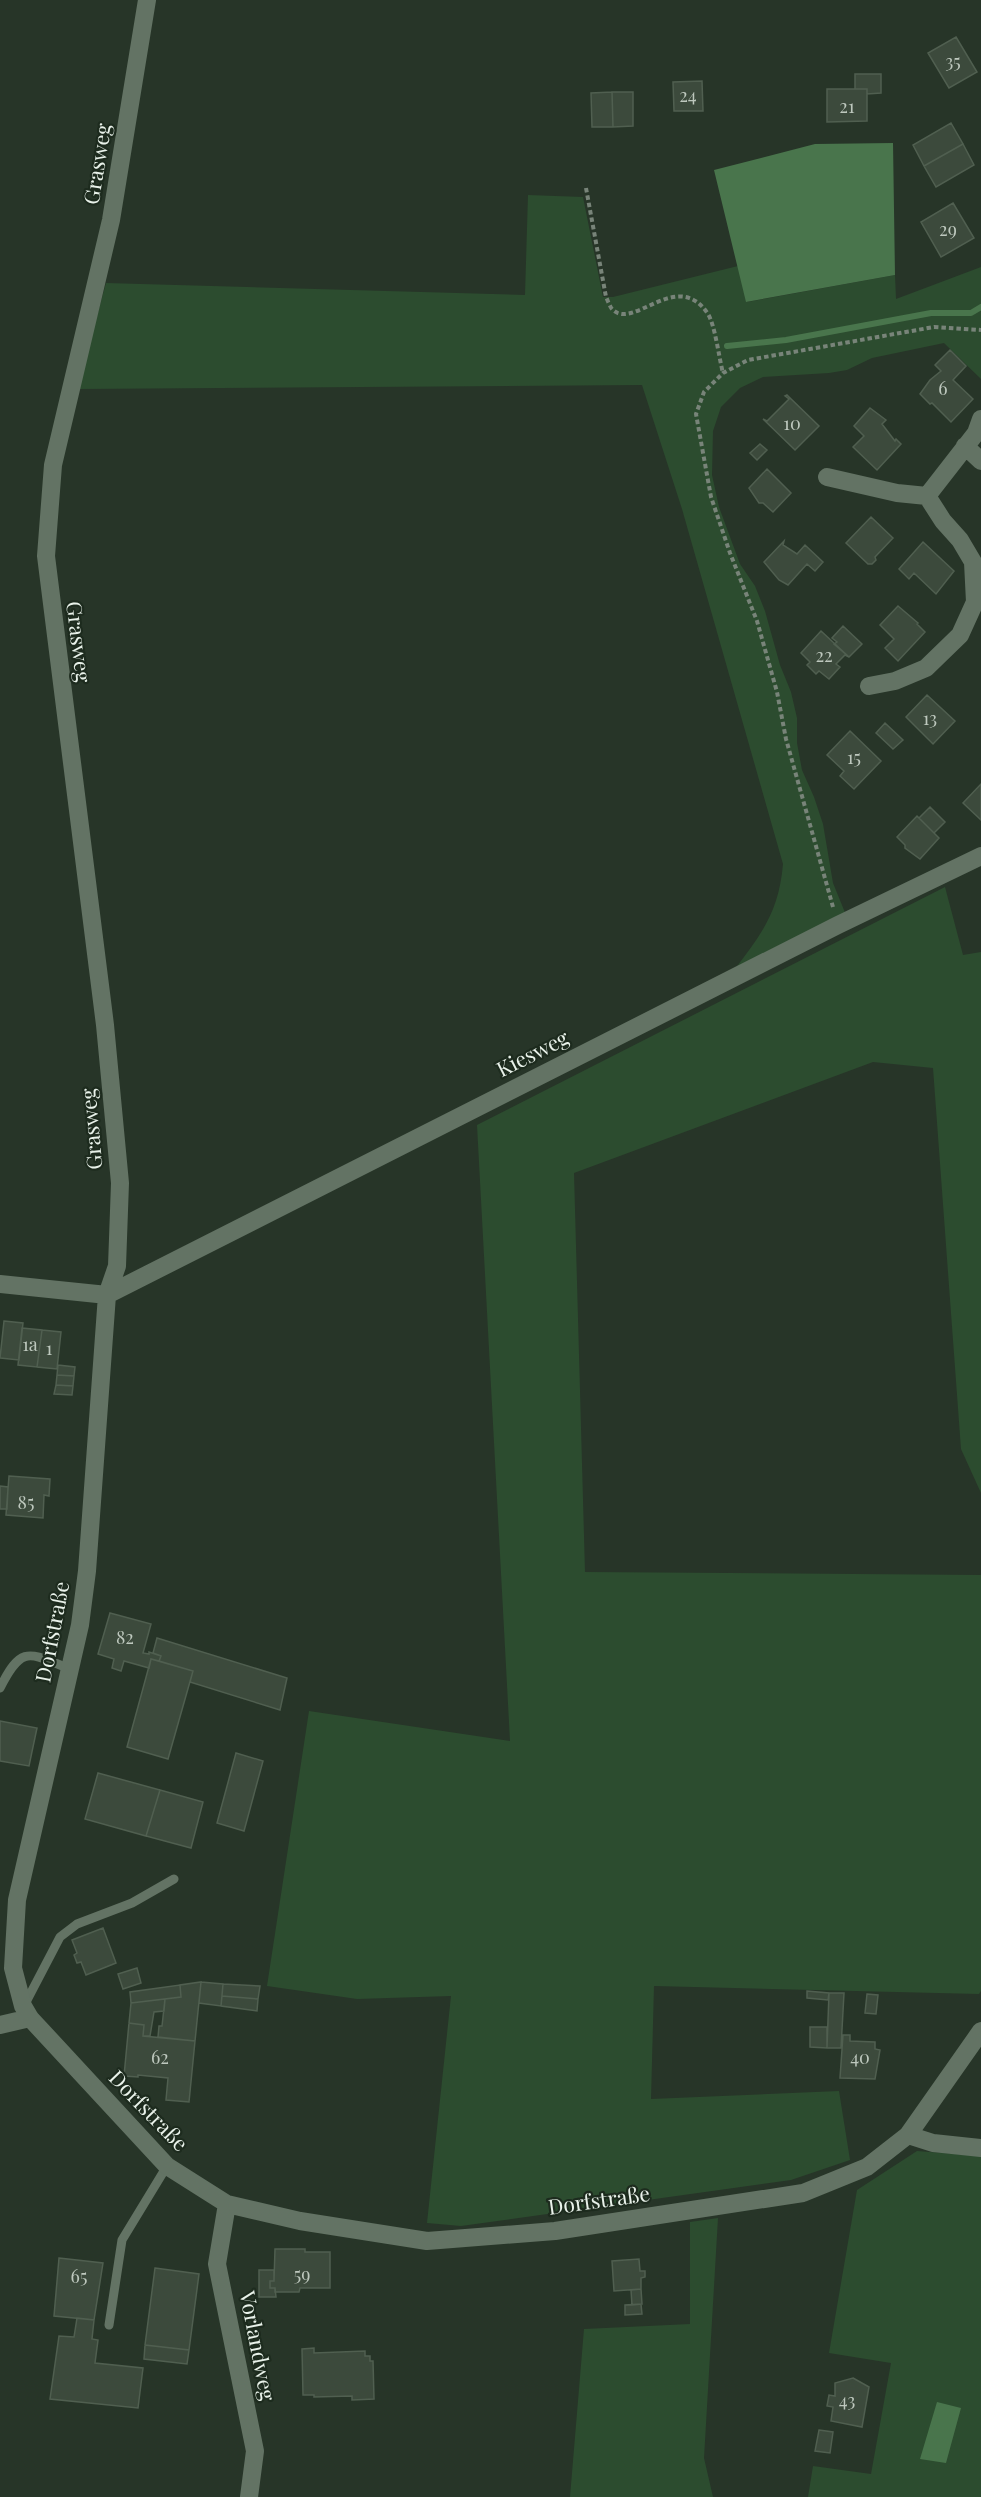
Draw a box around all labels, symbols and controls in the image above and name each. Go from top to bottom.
house number: 35 [945,49,961,73]
house number: 24 [679,83,697,107]
house number: 21 [839,94,855,118]
street label: Grasweg [76,121,116,206]
house number: 29 [939,217,957,241]
house number: 6 [938,376,948,400]
house number: 10 [783,411,801,435]
street label: Grasweg [61,600,99,684]
house number: 22 [815,643,833,667]
house number: 13 [923,706,937,730]
house number: 15 [847,745,861,769]
street label: Kiesweg [491,1022,573,1082]
street label: Grasweg [73,1087,108,1171]
house number: 1a [22,1332,38,1356]
house number: 1 [46,1336,53,1360]
house number: 85 [18,1490,34,1514]
street label: Dorfstraße [28,1579,75,1685]
house number: 82 [116,1625,134,1649]
house number: 62 [151,2045,169,2069]
house number: 40 [850,2045,870,2069]
street label: Dorfstraße [104,2063,195,2156]
street label: Dorfstraße [546,2178,651,2220]
house number: 59 [294,2262,310,2286]
house number: 65 [71,2264,87,2288]
street label: Vorlandweg [234,2287,283,2403]
house number: 43 [839,2388,855,2412]

